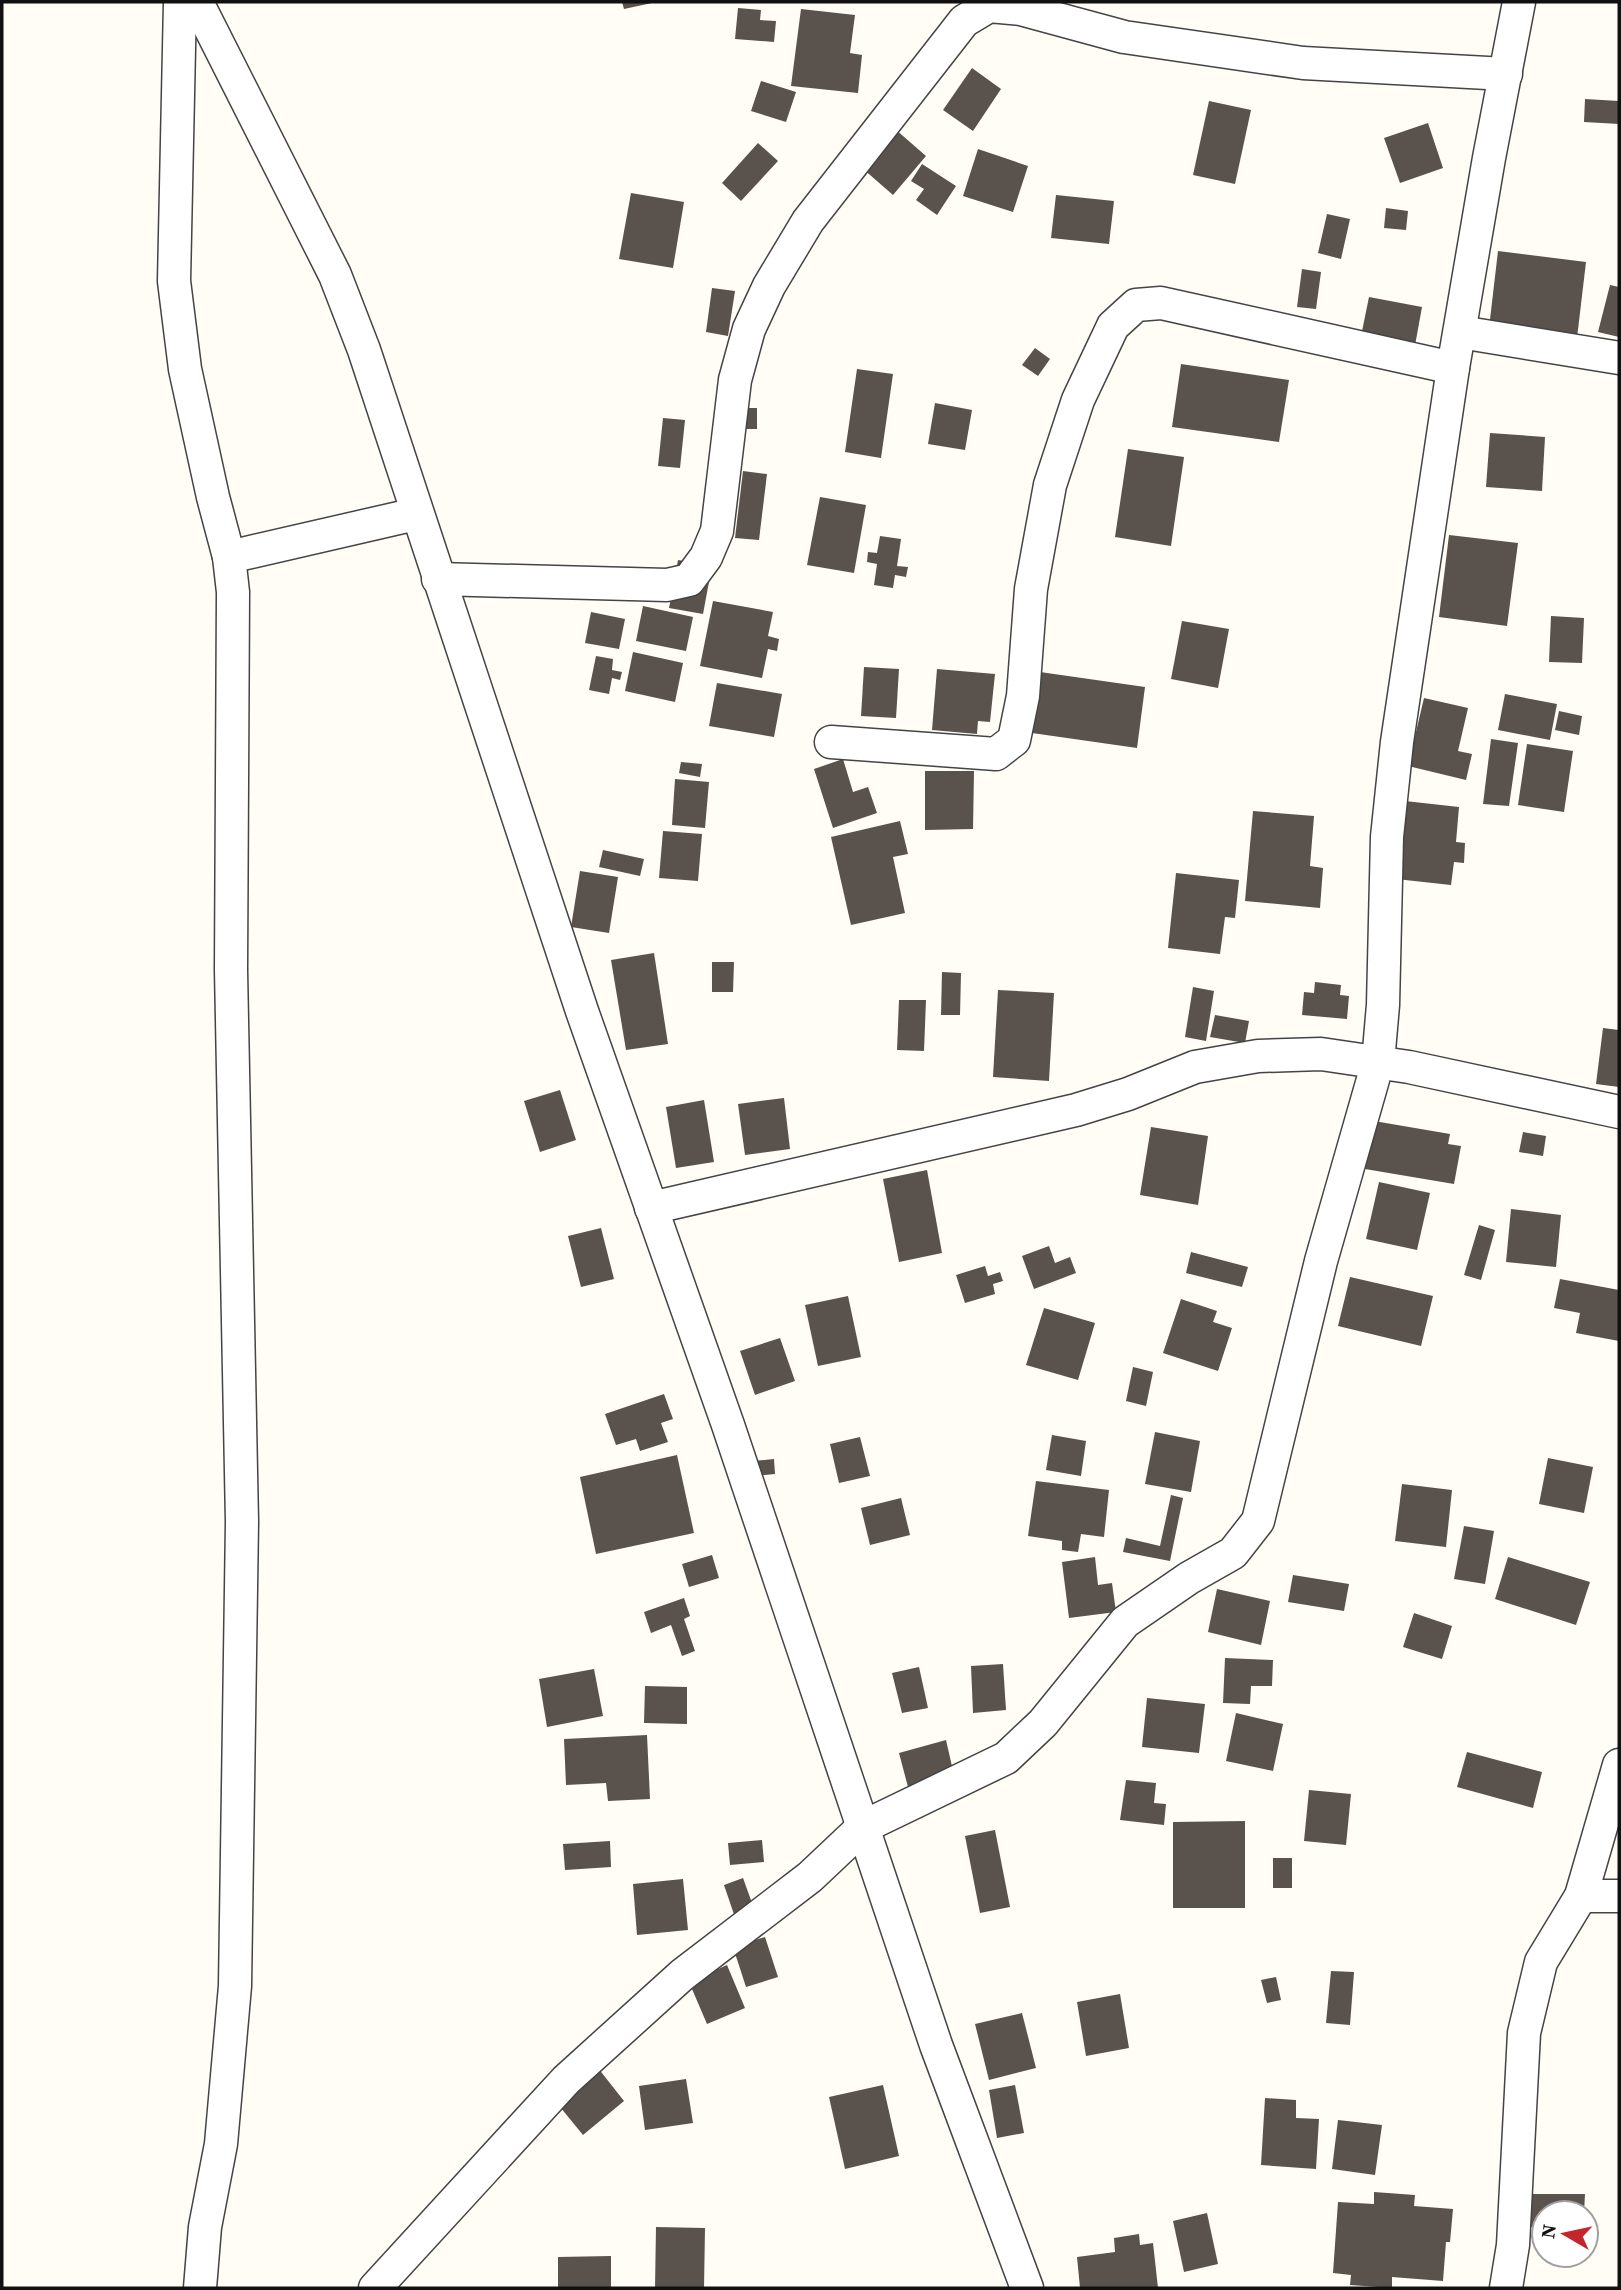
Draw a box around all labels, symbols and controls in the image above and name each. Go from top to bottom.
north arrow [1530,2199,1600,2269]
text: N [1534,2222,1562,2240]

